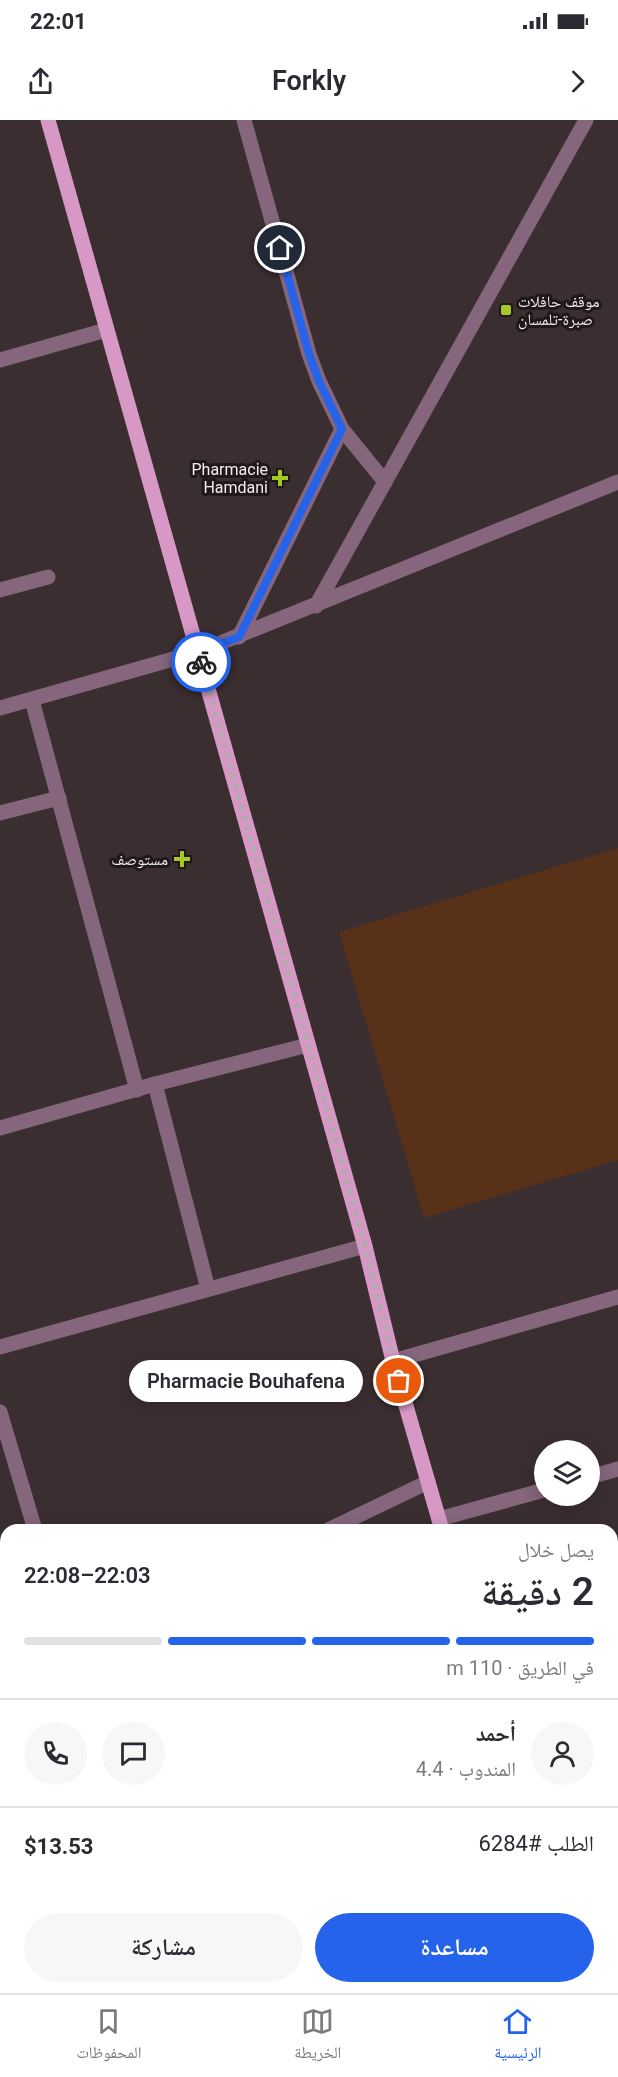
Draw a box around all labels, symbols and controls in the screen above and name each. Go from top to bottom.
text: 22:01 [30,9,87,34]
icon: share [24,65,57,98]
text: Forkly [272,65,346,97]
icon: forward [561,65,594,98]
pin [254,222,305,273]
icon: home [263,231,296,264]
place label: موقف حافلات صبرة-تلمسان [518,292,600,330]
marker: موقف حافلات صبرة-تلمسان [499,303,513,317]
place label: Pharmacie Hamdani [191,460,268,497]
marker: Pharmacie Hamdani [273,471,287,485]
courier [171,632,231,692]
icon: bike [185,646,218,679]
place label: مستوصف [111,850,168,869]
marker: مستوصف [173,850,191,868]
pin [373,1355,424,1406]
callout: Pharmacie Bouhafena [129,1360,363,1402]
icon: bag [382,1364,415,1397]
text: Pharmacie Bouhafena [147,1369,345,1393]
map controls [534,1440,600,1506]
button: layers [534,1440,600,1506]
text: يصل خلال [518,1538,594,1562]
text: 22:03–22:08 [24,1563,151,1588]
text: 2 دقيقة [481,1569,594,1615]
text: في الطريق · 110 m [446,1656,594,1680]
text: أحمد [476,1721,516,1746]
button: phone [24,1722,87,1785]
button: chat [102,1722,165,1785]
button: person [531,1722,594,1785]
text: المندوب · 4.4 [416,1757,516,1781]
text: الطلب #6284 [478,1831,594,1856]
text: $13.53 [24,1834,94,1859]
button: مشاركة [24,1913,303,1982]
button: مساعدة [315,1913,594,1982]
tab: المحفوظات [76,2005,142,2068]
tab: الخريطة [294,2005,341,2068]
tab: الرئيسية [494,2005,542,2068]

